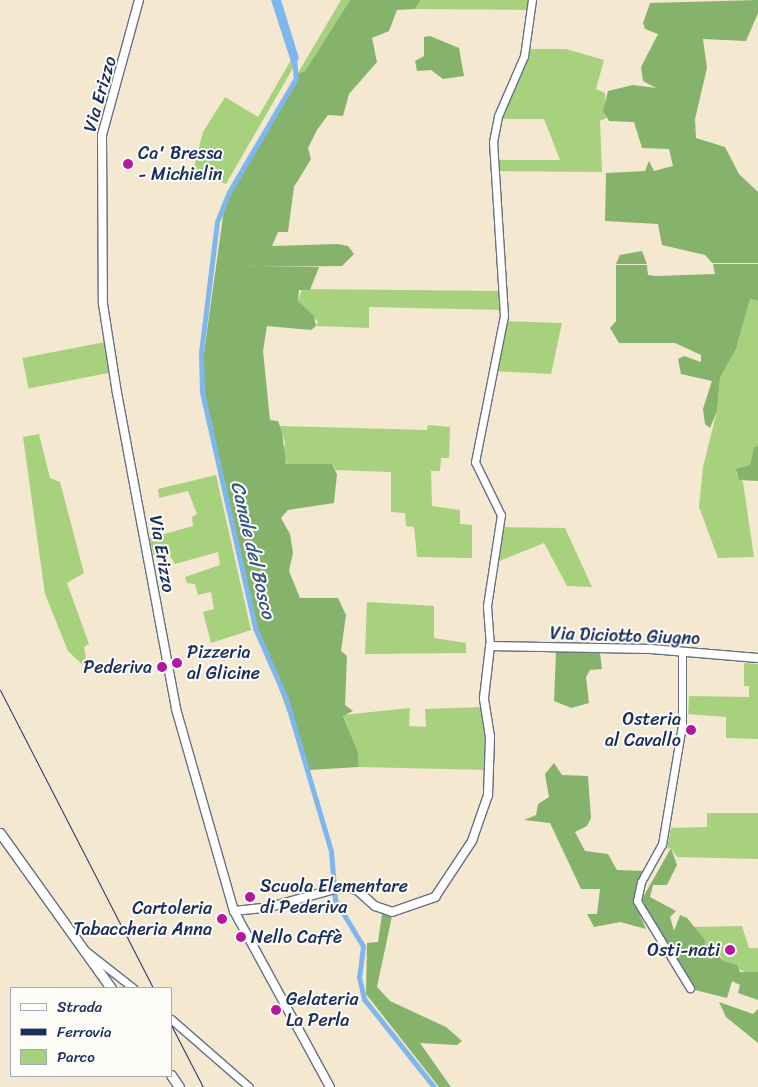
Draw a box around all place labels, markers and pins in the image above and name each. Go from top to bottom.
place label: Ca' Bressa - Michielin [138,143,223,186]
marker: Ca' Bressa - Michielin [122,158,134,170]
place label: Pizzeria al Glicine [187,642,260,684]
place label: Pederiva [83,656,152,678]
marker: Pizzeria al Glicine [171,657,183,669]
marker: Pederiva [156,661,168,673]
place label: Osteria al Cavallo [605,709,681,752]
marker: Osteria al Cavallo [685,724,697,736]
place label: Scuola Elementare di Pederiva [260,876,409,919]
marker: Scuola Elementare di Pederiva [244,891,256,903]
place label: Cartoleria Tabaccheria Anna [73,898,212,941]
marker: Cartoleria Tabaccheria Anna [216,913,228,925]
place label: Nello Caffè [251,926,342,948]
marker: Nello Caffè [235,931,247,943]
place label: Osti-nati [647,939,720,961]
marker: Osti-nati [724,944,736,956]
place label: Gelateria La Perla [286,989,359,1032]
marker: Gelateria La Perla [270,1004,282,1016]

